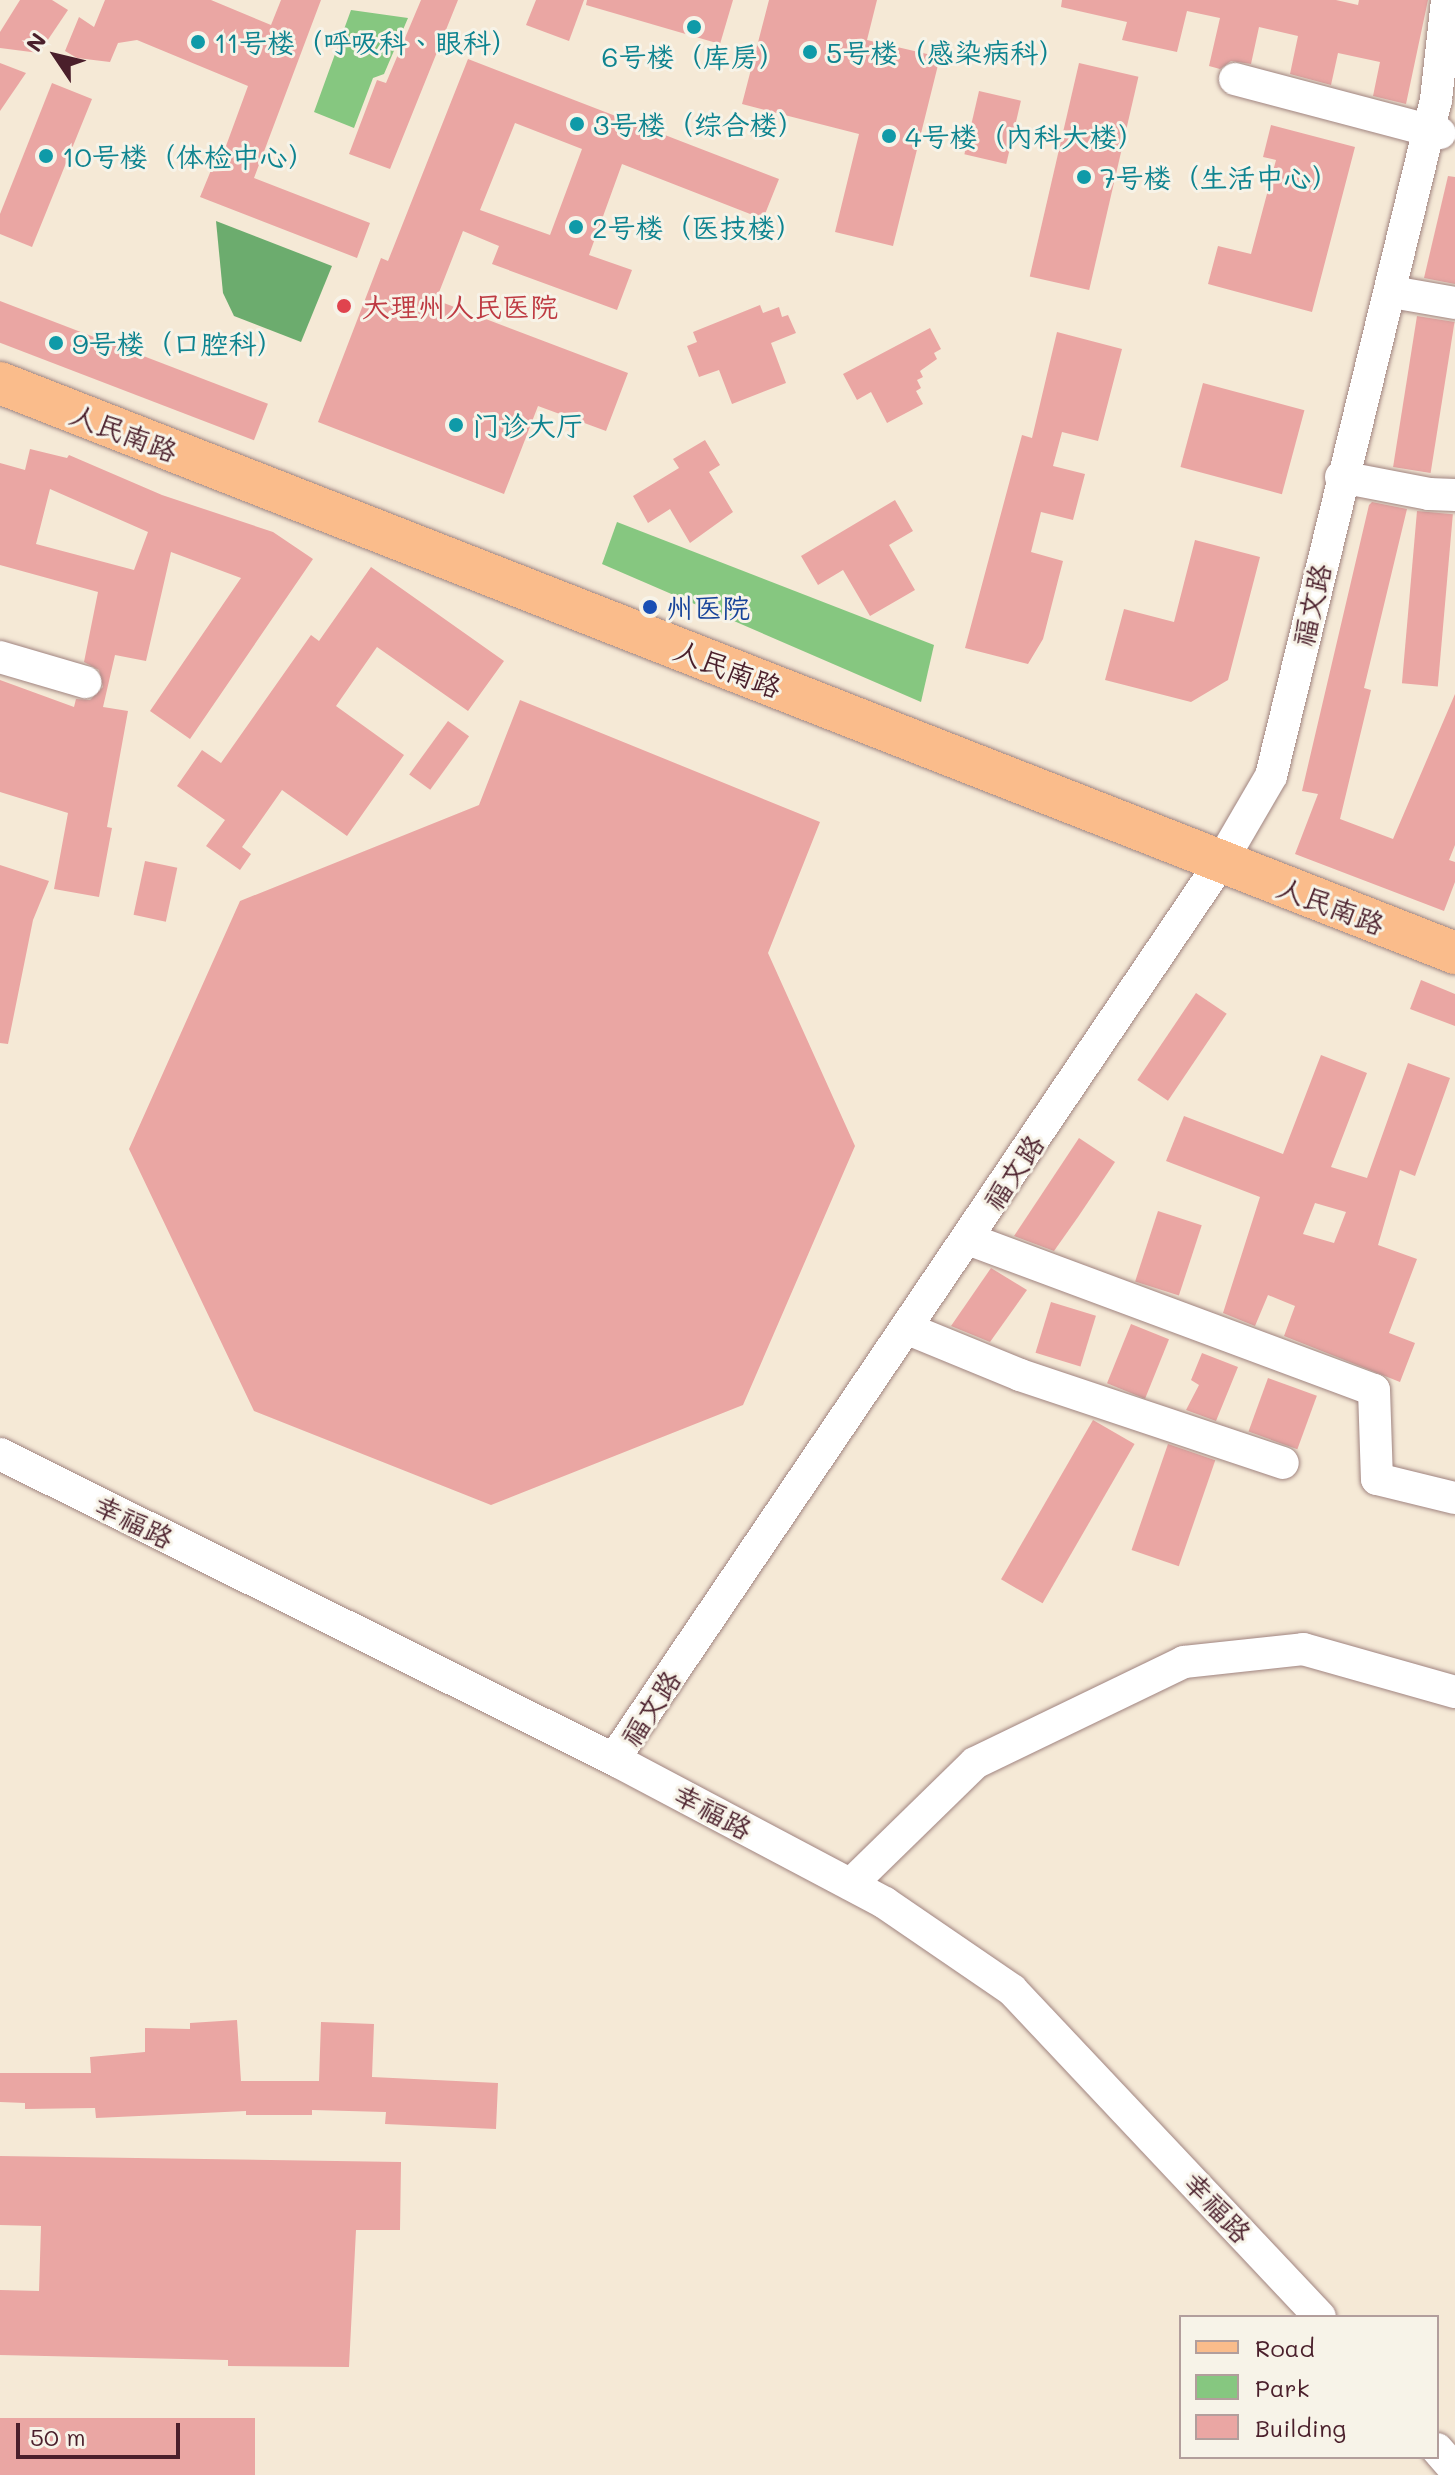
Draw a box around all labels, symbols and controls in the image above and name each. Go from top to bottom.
north arrow [16,16,96,96]
marker: 6号楼（库房） [685,18,703,36]
place label: 11号楼（呼吸科、眼科） [214,25,519,59]
text: N [19,27,53,57]
marker: 11号楼（呼吸科、眼科） [189,33,207,51]
place label: 5号楼（感染病科） [826,35,1066,69]
place label: 6号楼（库房） [602,39,786,73]
marker: 5号楼（感染病科） [801,43,819,61]
place label: 3号楼（综合楼） [593,107,805,141]
marker: 3号楼（综合楼） [568,115,586,133]
place label: 4号楼（内科大楼） [905,119,1145,153]
marker: 4号楼（内科大楼） [880,127,898,145]
place label: 10号楼（体检中心） [62,139,316,173]
marker: 10号楼（体检中心） [37,147,55,165]
place label: 7号楼（生活中心） [1100,160,1340,194]
marker: 7号楼（生活中心） [1075,168,1093,186]
place label: 2号楼（医技楼） [592,210,804,244]
marker: 2号楼（医技楼） [567,218,585,236]
place label: 大理州人民医院 [362,289,558,323]
marker: 大理州人民医院 [333,295,355,317]
place label: 9号楼（口腔科） [72,326,285,360]
marker: 9号楼（口腔科） [47,334,65,352]
street label: 人民南路 [66,396,182,468]
place label: 门诊大厅 [472,408,584,442]
marker: 门诊大厅 [447,416,465,434]
street label: 福文路 [1285,560,1337,650]
place label: 州医院 [666,590,750,624]
marker: 州医院 [641,598,659,616]
street label: 人民南路 [670,632,786,704]
street label: 人民南路 [1273,869,1389,941]
street label: 福文路 [976,1128,1050,1216]
street label: 幸福路 [89,1487,179,1555]
street label: 福文路 [613,1664,687,1752]
street label: 幸福路 [668,1776,758,1846]
street label: 幸福路 [1177,2165,1259,2249]
legend [1179,2315,1439,2459]
text: Road [1255,2332,1315,2363]
text: Park [1255,2372,1309,2403]
scale bar [20,2407,184,2457]
text: Building [1255,2412,1346,2443]
text: 50 m [30,2421,86,2452]

